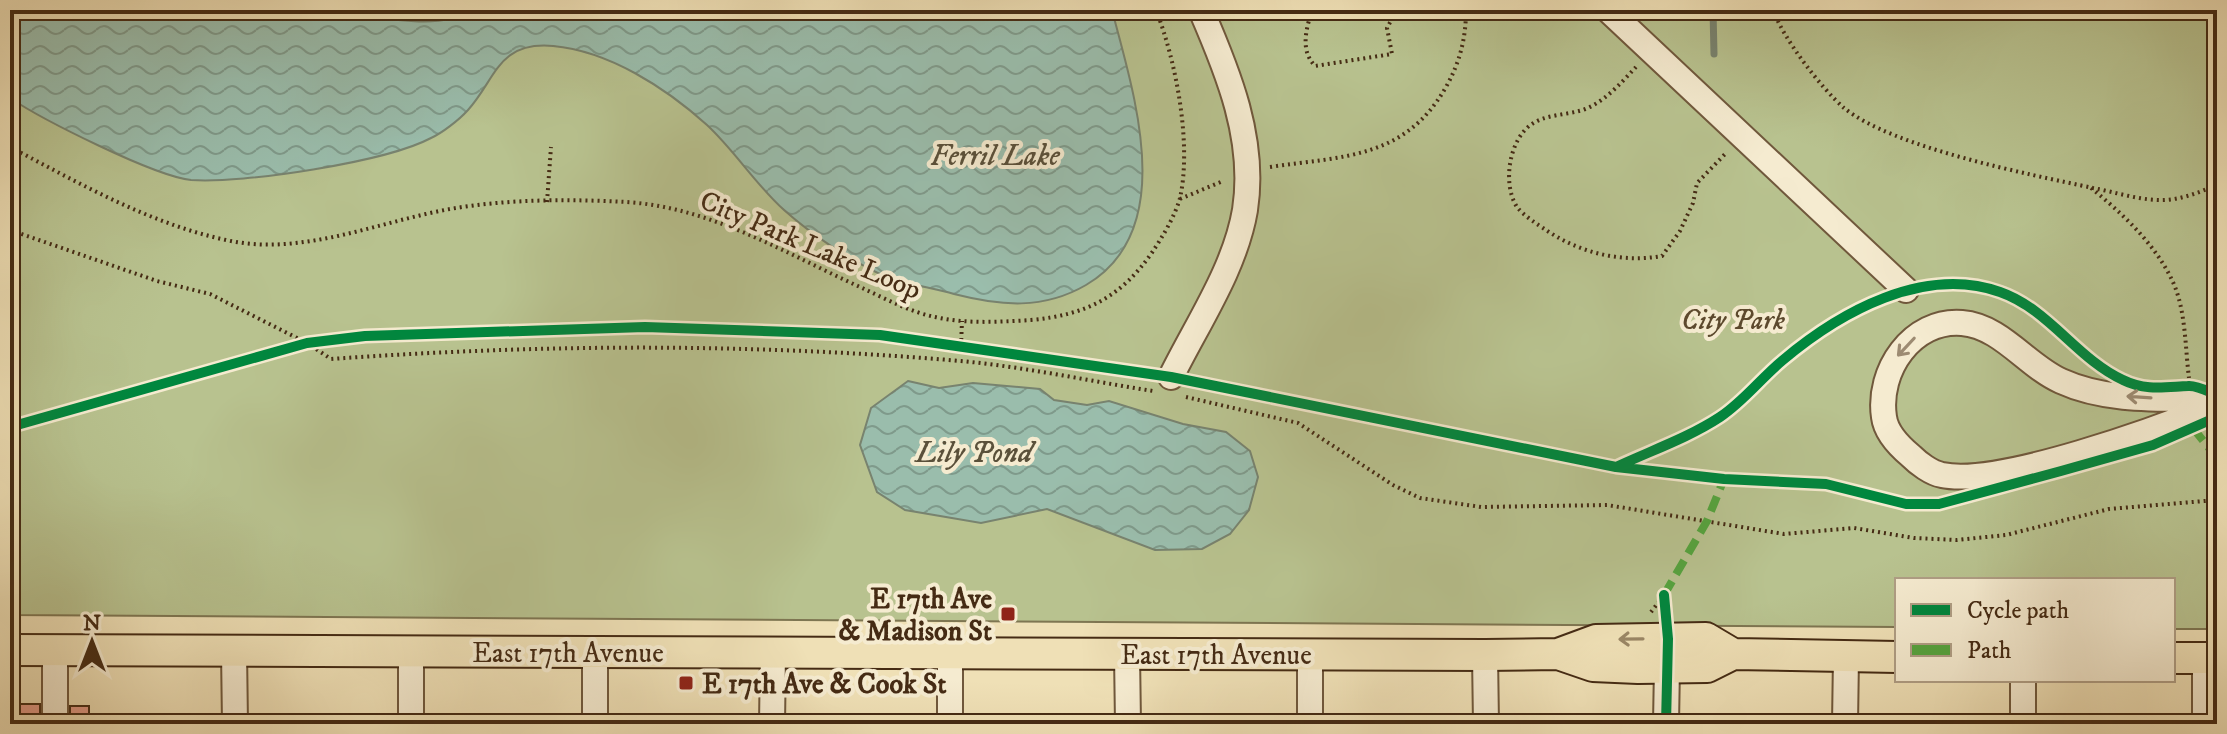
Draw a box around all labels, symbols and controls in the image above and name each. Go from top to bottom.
water label: Ferril Lake [930,138,1061,175]
street label: City Park Lake Loop [695,183,926,308]
park label: City Park [1681,303,1785,338]
one-way arrow [1897,336,1915,356]
one-way arrow [2126,389,2153,404]
water label: Lily Pond [913,435,1037,472]
legend [1895,578,2175,682]
place label: E 17th Ave & Madison St [839,582,992,649]
text: Cycle path [1967,596,2069,626]
north arrow [52,602,132,682]
marker: E 17th Ave & Madison St [999,605,1017,623]
text: N [83,610,101,637]
one-way arrow [1618,631,1645,647]
street label: East 17th Avenue [472,636,664,671]
text: Path [1967,636,2012,666]
street label: East 17th Avenue [1120,638,1312,673]
place label: E 17th Ave & Cook St [702,667,947,702]
marker: E 17th Ave & Cook St [677,674,695,692]

